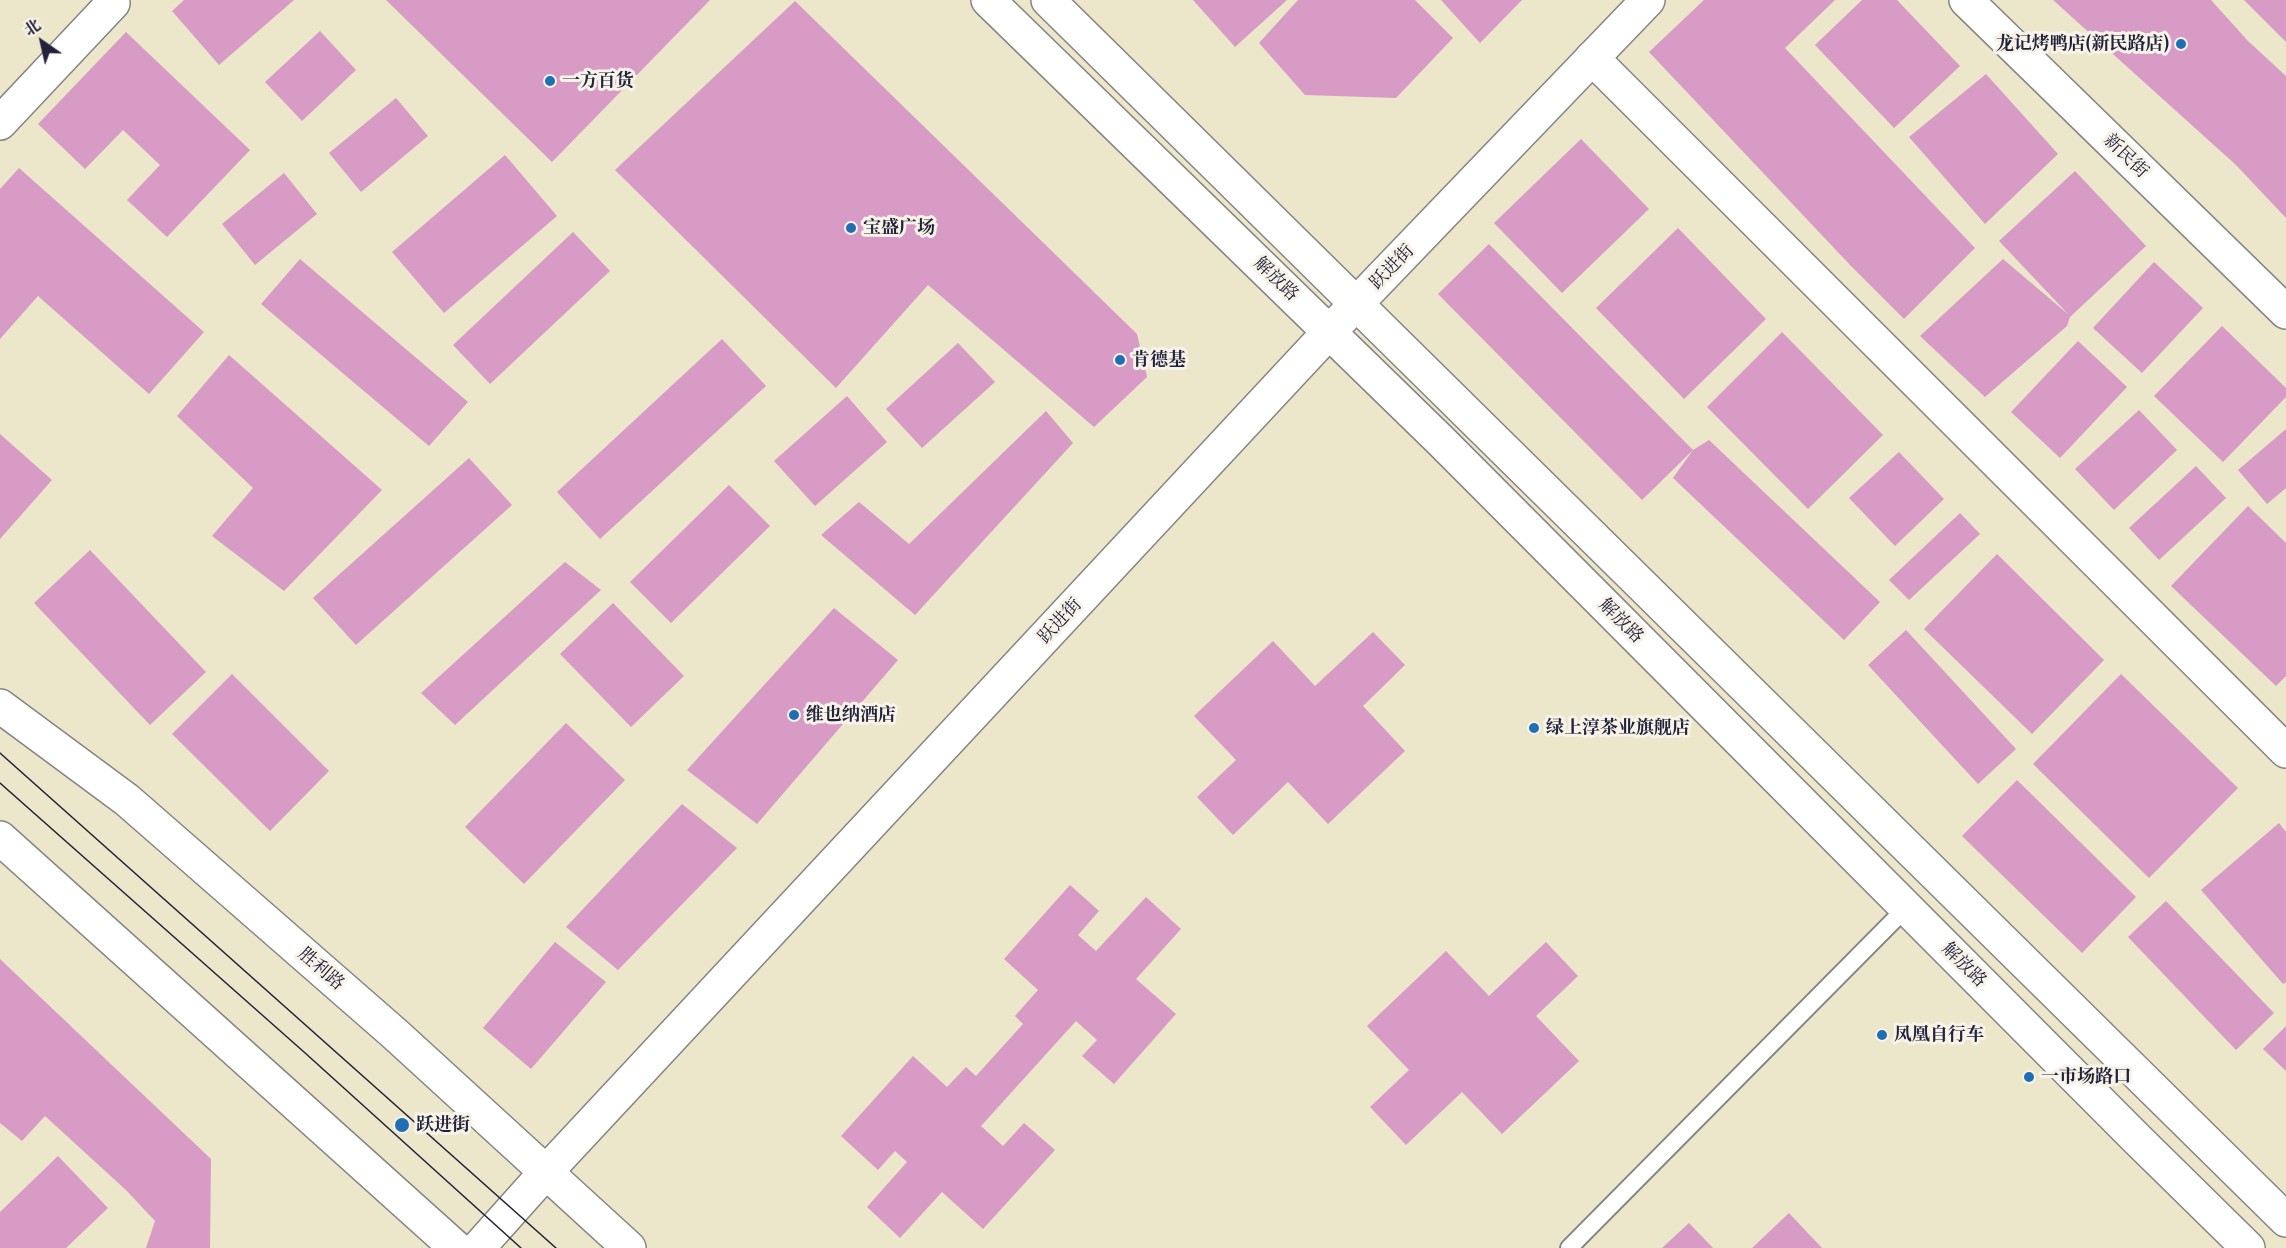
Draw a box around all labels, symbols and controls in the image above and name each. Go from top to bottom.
north arrow [12,12,72,72]
text: 北 [20,14,44,40]
place label: 龙记烤鸭店(新民路店) [1996,33,2169,55]
marker: 龙记烤鸭店(新民路店) [2174,37,2188,51]
place label: 一方百货 [562,70,634,92]
marker: 一方百货 [543,74,557,88]
street label: 新民街 [2099,129,2153,183]
place label: 宝盛广场 [863,217,935,239]
marker: 宝盛广场 [844,221,858,235]
street label: 跃进街 [1365,240,1419,294]
street label: 解放路 [1249,252,1303,306]
place label: 肯德基 [1132,349,1186,371]
marker: 肯德基 [1113,353,1127,367]
street label: 跃进街 [1034,594,1086,648]
street label: 解放路 [1594,594,1648,648]
place label: 维也纳酒店 [806,704,896,726]
marker: 维也纳酒店 [787,708,801,722]
place label: 绿上淳茶业旗舰店 [1546,717,1690,739]
marker: 绿上淳茶业旗舰店 [1527,721,1541,735]
street label: 解放路 [1937,938,1991,992]
street label: 胜利路 [294,943,348,995]
place label: 凤凰自行车 [1894,1024,1984,1046]
marker: 凤凰自行车 [1875,1028,1889,1042]
place label: 一市场路口 [2041,1066,2131,1088]
marker: 一市场路口 [2022,1070,2036,1084]
place label: 跃进街 [416,1114,470,1136]
marker: 跃进街 [393,1116,411,1134]

